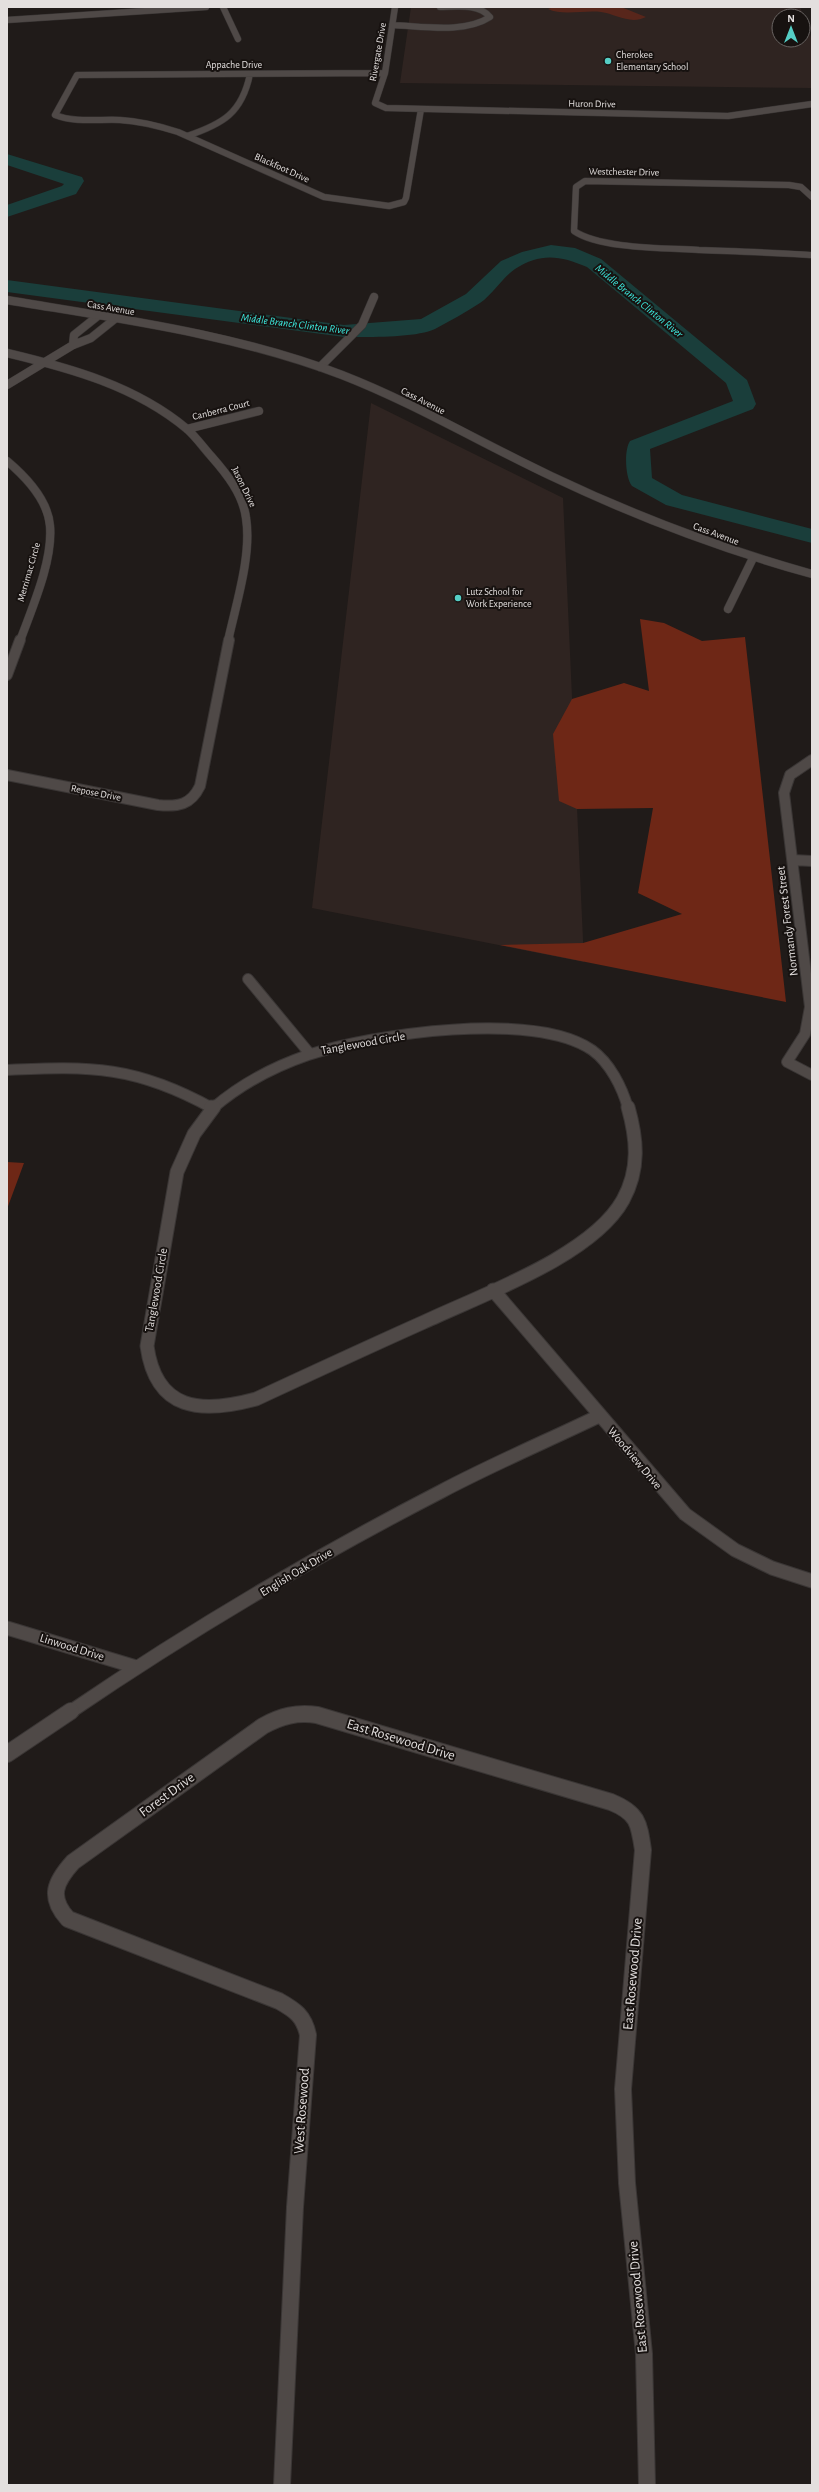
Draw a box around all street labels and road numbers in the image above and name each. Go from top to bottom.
street label: Rivergate Drive [368,22,388,82]
street label: Appache Drive [206,60,263,70]
street label: Huron Drive [568,99,616,109]
street label: Blackfoot Drive [253,151,311,185]
street label: Westchester Drive [589,166,660,178]
street label: Cass Avenue [86,299,136,317]
street label: Cass Avenue [399,386,447,417]
street label: Canberra Court [191,398,251,422]
street label: Jason Drive [230,465,258,509]
street label: Cass Avenue [692,521,741,547]
street label: Merrimac Circle [16,541,42,603]
street label: Repose Drive [70,783,122,803]
street label: Normandy Forest Street [774,865,801,977]
street label: Tanglewood Circle [320,1030,406,1056]
street label: Tanglewood Circle [143,1247,169,1333]
street label: Woodview Drive [606,1425,664,1491]
street label: English Oak Drive [258,1546,334,1598]
street label: Linwood Drive [38,1632,106,1662]
street label: East Rosewood Drive [345,1717,457,1763]
street label: Forest Drive [137,1770,197,1820]
street label: East Rosewood Drive [621,1917,645,2031]
street label: West Rosewood [292,2067,312,2155]
street label: East Rosewood Drive [626,2240,650,2354]

